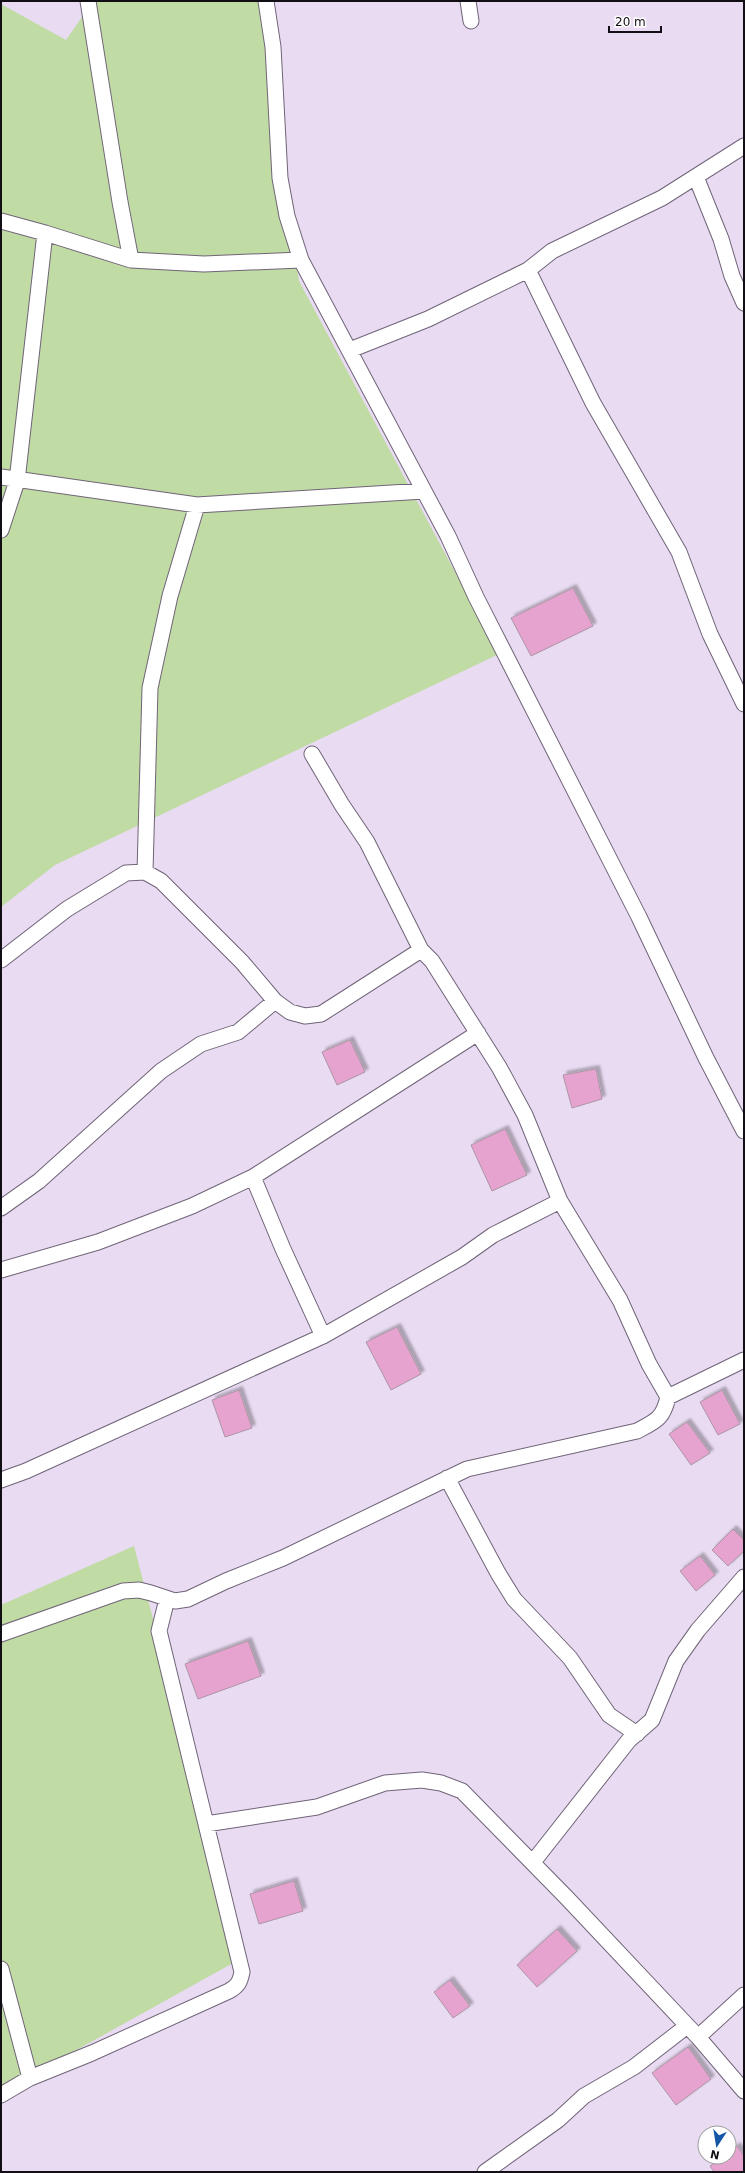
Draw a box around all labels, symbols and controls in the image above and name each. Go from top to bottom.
scale bar [609,8,661,34]
text: 20 m [615,15,646,29]
north arrow [697,2125,737,2165]
text: N [709,2147,721,2162]

